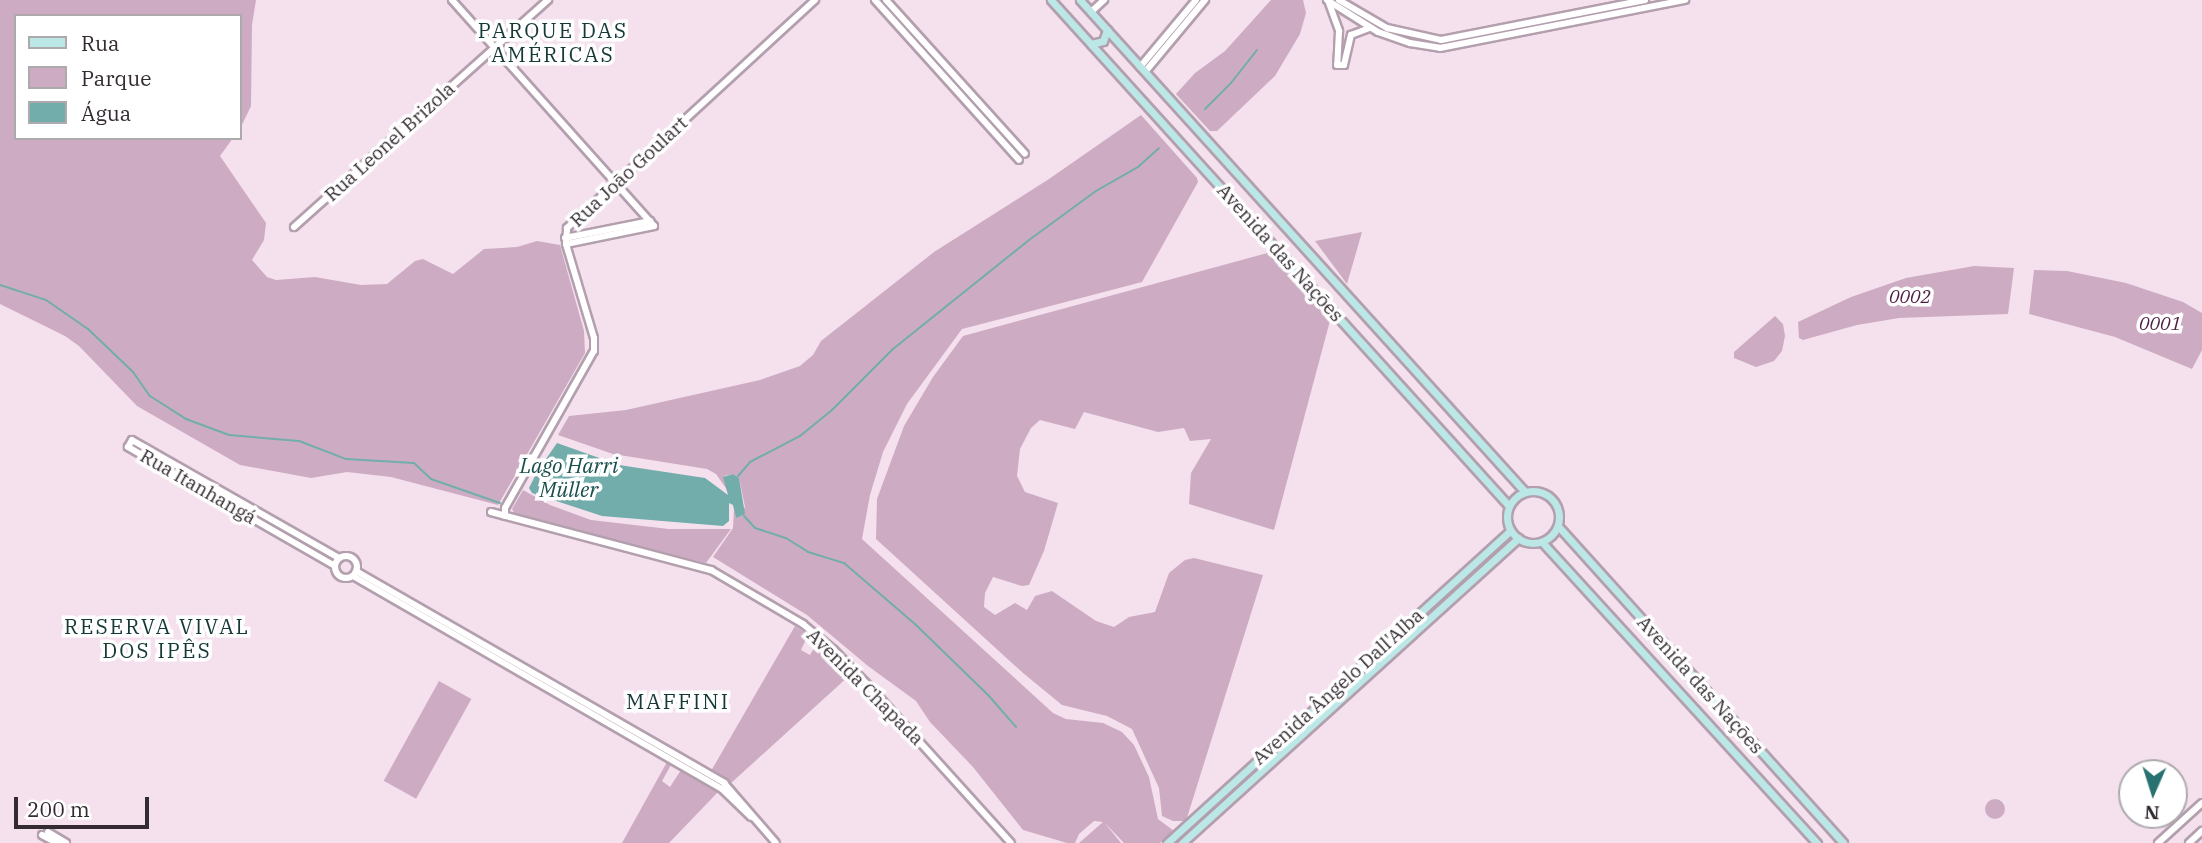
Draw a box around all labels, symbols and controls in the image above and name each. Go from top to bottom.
legend [14,14,242,140]
district label: PARQUE DAS AMÉRICAS [479,17,627,67]
text: Rua [81,29,119,57]
text: Parque [81,64,151,92]
street label: Rua Leonel Brizola [320,78,460,206]
text: Água [81,99,131,127]
street label: Rua João Goulart [566,112,692,232]
street label: Avenida das Nações [1212,179,1348,327]
park label: 0002 [1889,286,1931,308]
park label: 0001 [2139,313,2181,335]
street label: Rua Itanhangá [136,445,260,529]
water label: Lago Harri Müller [520,452,618,502]
street label: Avenida Ângelo Dall'Alba [1248,604,1428,770]
street label: Avenida das Nações [1632,611,1768,759]
district label: RESERVA VIVAL DOS IPÊS [66,613,248,663]
street label: Avenida Chapada [802,624,928,750]
district label: MAFFINI [627,688,729,714]
north arrow [2118,759,2188,829]
scale bar [18,784,152,828]
text: 200 m [27,795,90,823]
text: N [2144,801,2160,825]

